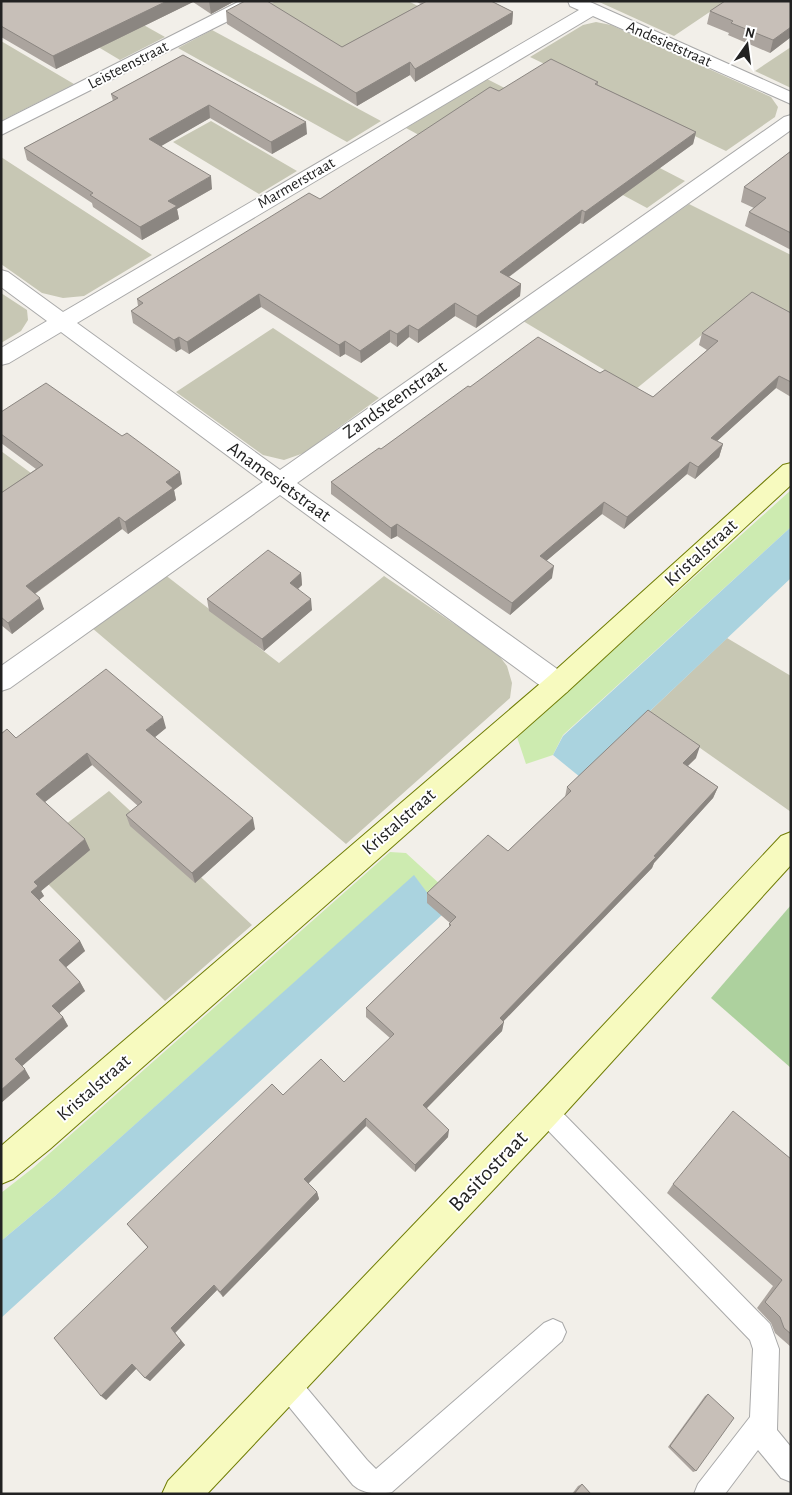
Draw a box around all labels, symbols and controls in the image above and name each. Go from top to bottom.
street label: Andesietstraat [624,18,714,70]
north arrow [722,20,772,70]
text: N [743,25,756,41]
street label: Leisteenstraat [85,38,171,92]
street label: Marmerstraat [255,155,337,211]
street label: Zandsteenstraat [340,357,450,443]
street label: Anamesietstraat [224,438,334,526]
street label: Kristalstraat [661,516,741,590]
street label: Kristalstraat [359,785,439,859]
street label: Kristalstraat [54,1051,134,1125]
street label: Basitostraat [445,1127,531,1215]

